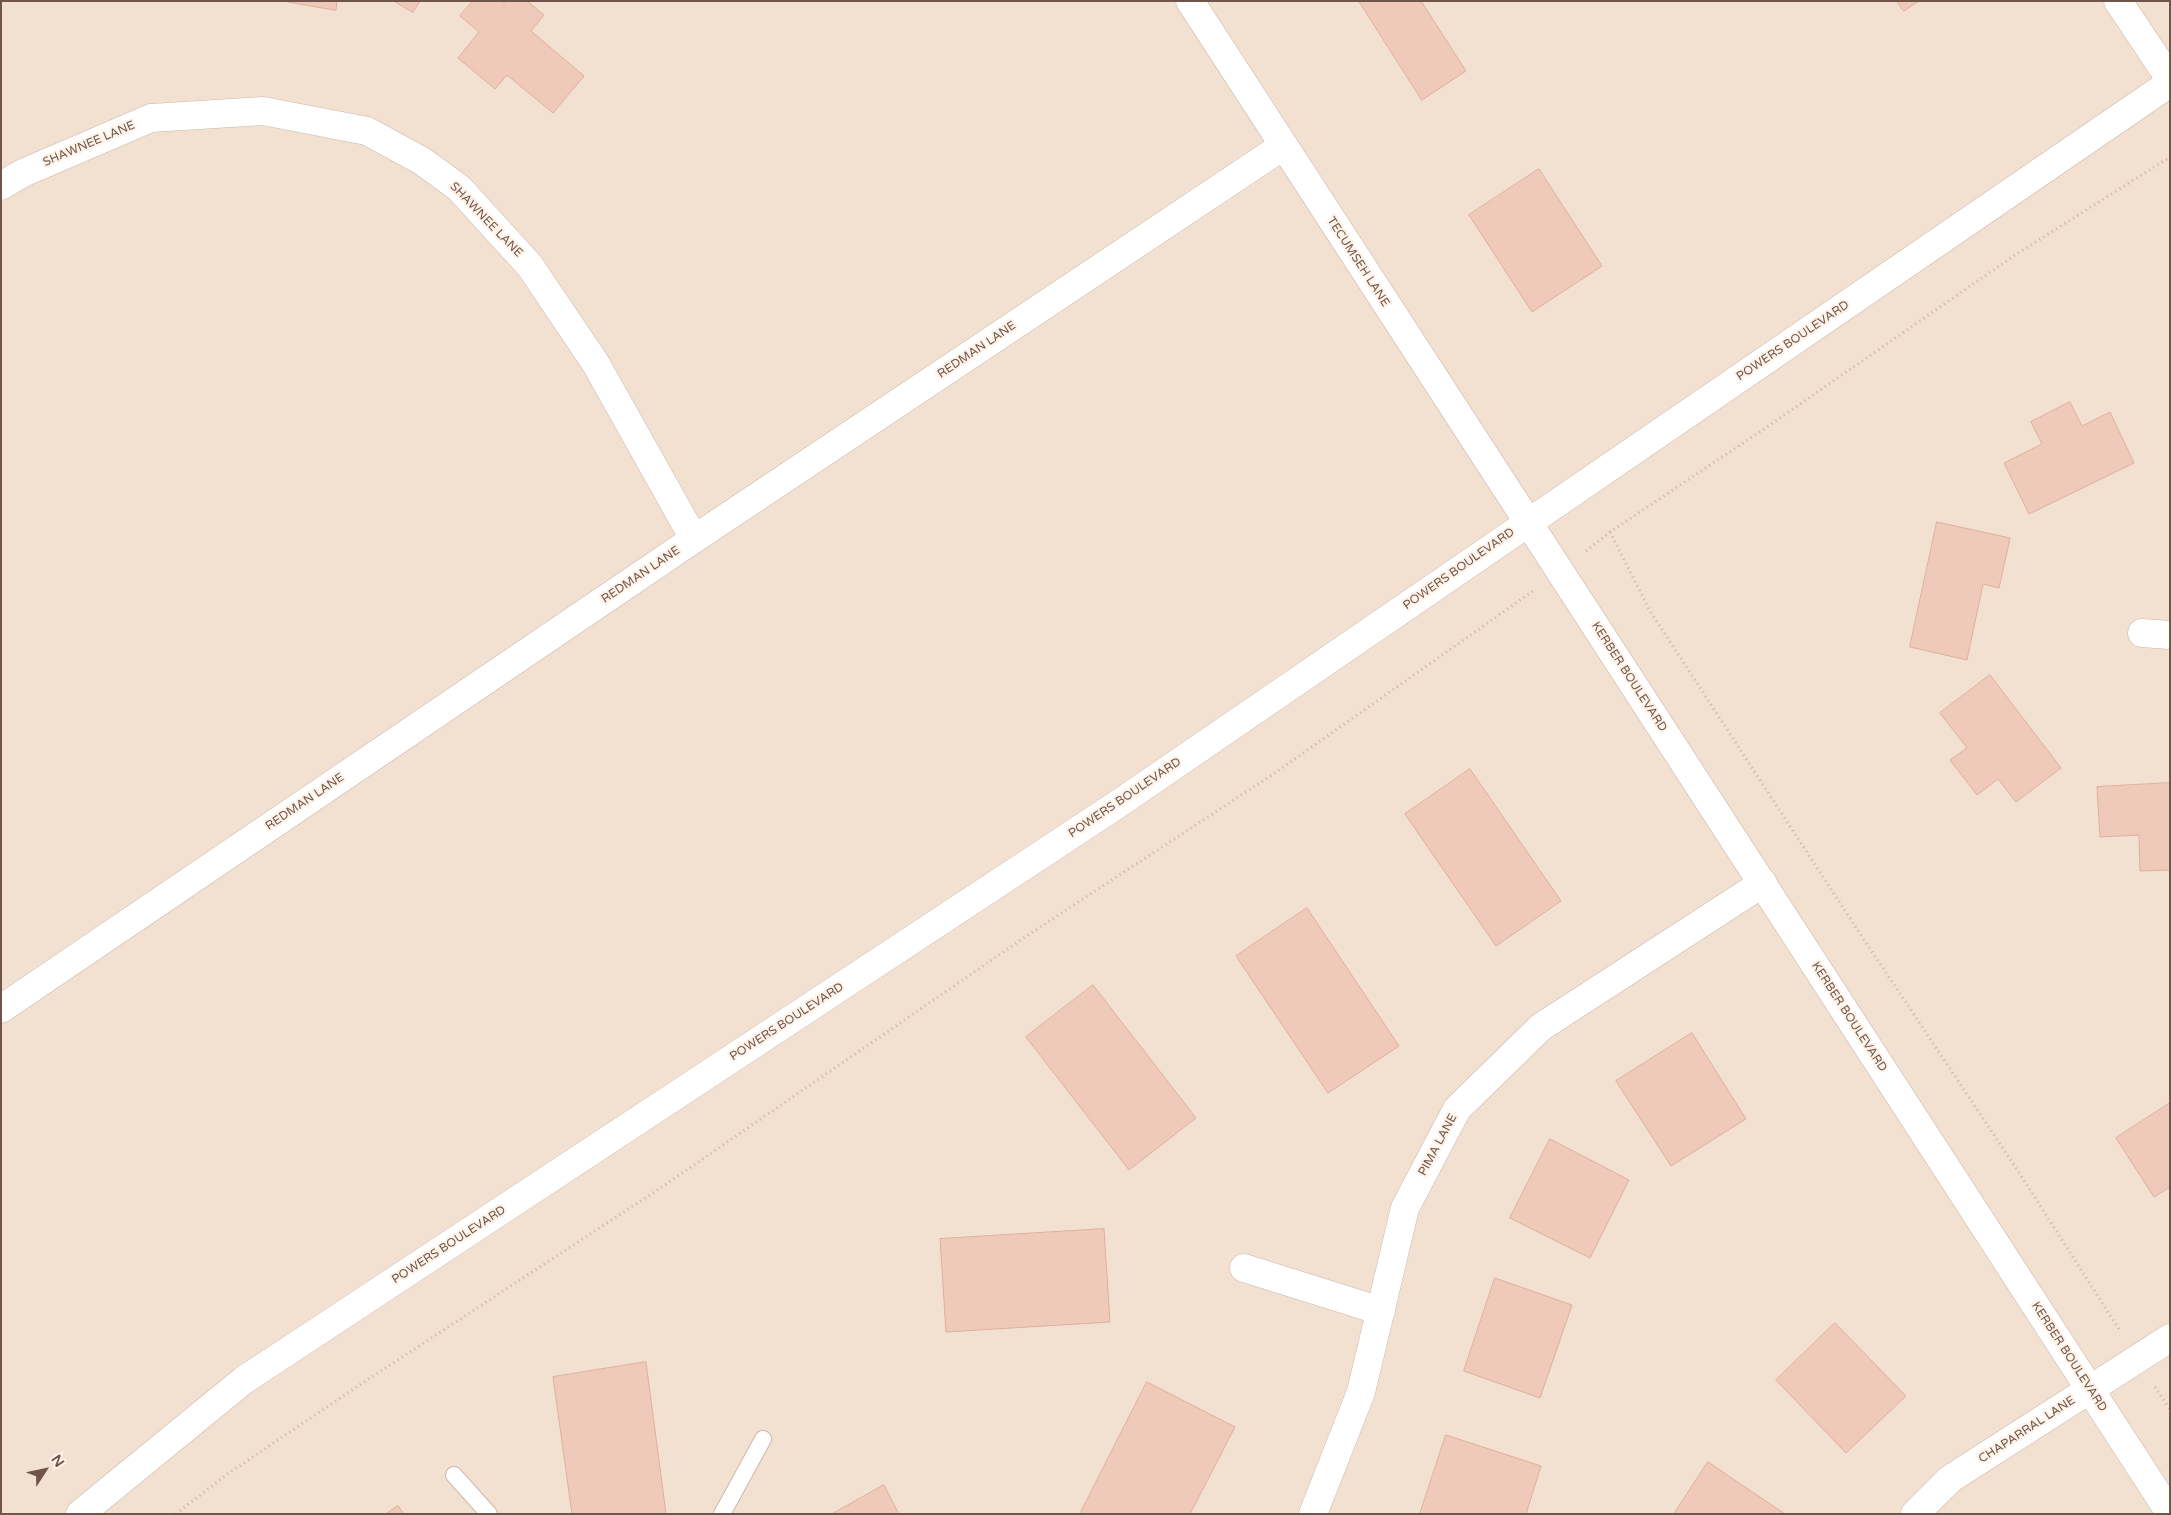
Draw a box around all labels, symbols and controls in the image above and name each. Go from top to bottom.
street label: SHAWNEE LANE [41,118,137,170]
street label: SHAWNEE LANE [447,180,525,260]
street label: TECUMSEH LANE [1324,214,1392,310]
street label: POWERS BOULEVARD [1734,298,1852,384]
street label: REDMAN LANE [935,318,1019,382]
street label: POWERS BOULEVARD [1401,525,1517,613]
street label: REDMAN LANE [599,543,683,607]
street label: KERBER BOULEVARD [1588,619,1670,735]
street label: POWERS BOULEVARD [1066,755,1184,841]
street label: REDMAN LANE [263,770,347,834]
street label: KERBER BOULEVARD [1808,959,1890,1075]
street label: POWERS BOULEVARD [727,980,847,1064]
street label: PIMA LANE [1416,1112,1460,1178]
street label: POWERS BOULEVARD [389,1203,509,1287]
street label: KERBER BOULEVARD [2028,1299,2110,1415]
street label: CHAPARRAL LANE [1976,1394,2078,1466]
north arrow [20,1445,70,1495]
text: N [48,1452,68,1471]

